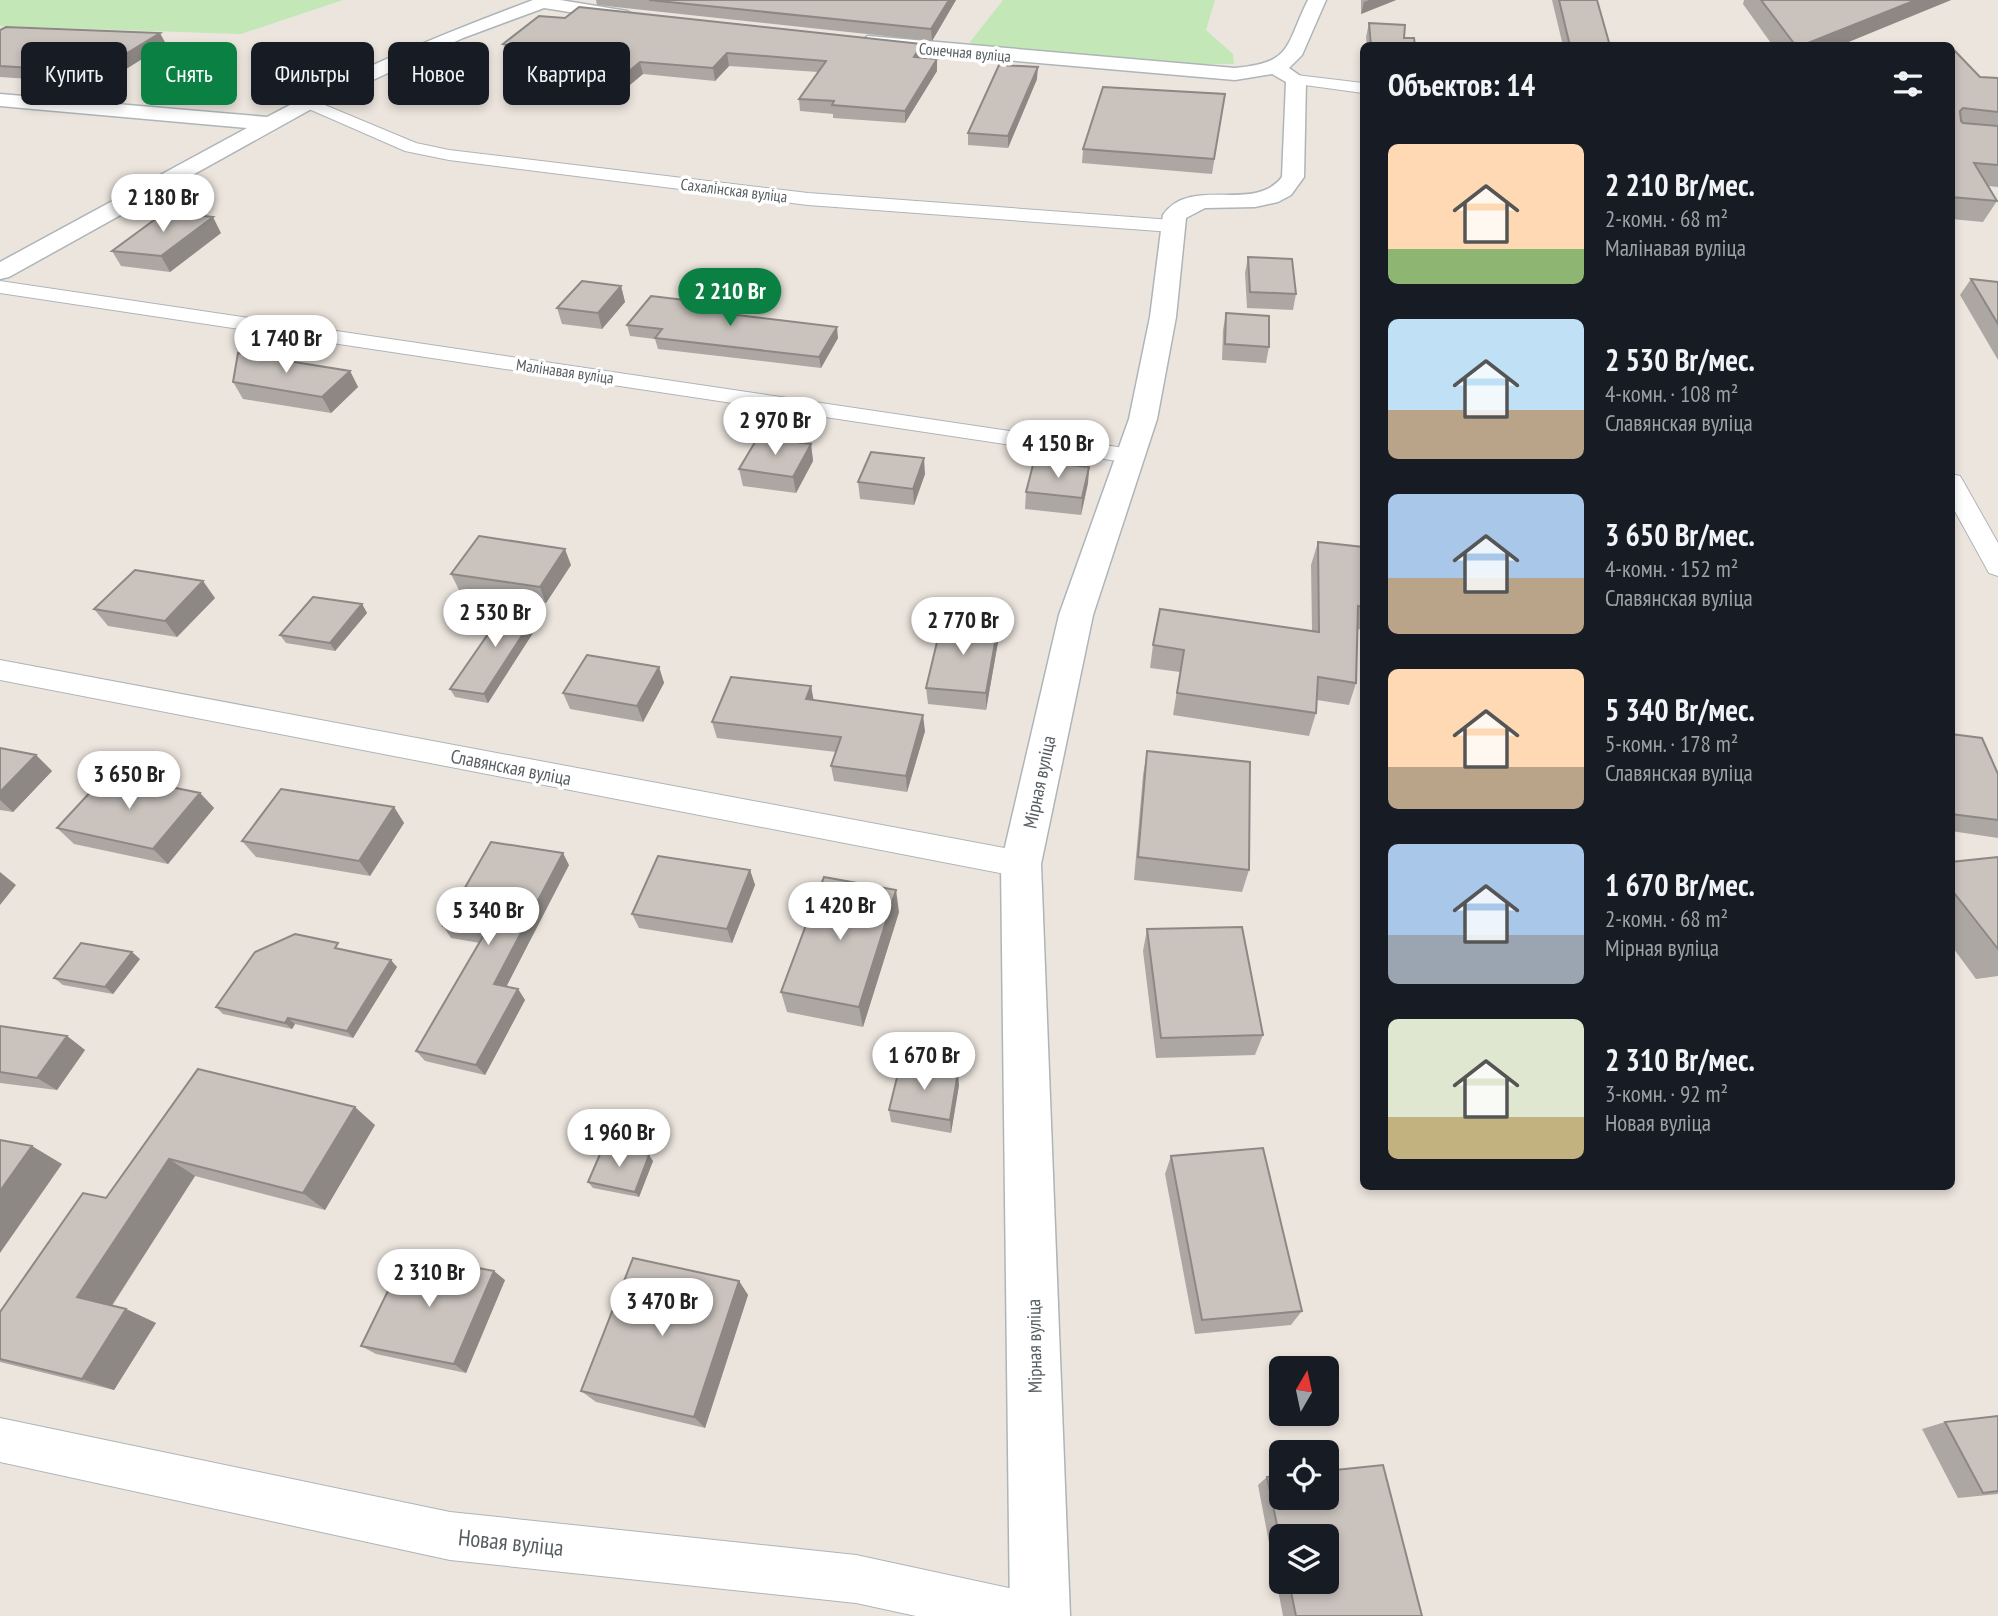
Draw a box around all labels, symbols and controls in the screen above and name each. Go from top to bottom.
street label: Сонечная вуліца [918,38,1012,66]
chip: Купить [21,42,127,105]
chip: Снять [141,42,237,105]
chip: Фильтры [251,42,374,105]
chip: Новое [388,42,489,105]
chip: Квартира [503,42,630,105]
text: Объектов: 14 [1388,65,1535,104]
icon: filters [1889,65,1927,103]
text: 2 210 Br/мес. [1605,165,1755,204]
icon: home [1444,172,1528,256]
pin: 2 180 Br [91,174,235,234]
street label: Сахалінская вуліца [680,174,788,206]
text: 2 180 Br [127,182,199,211]
text: 2-комн. · 68 m² [1605,204,1728,233]
text: Малінавая вуліца [1605,233,1746,262]
pin: 2 210 Br [658,268,802,328]
text: 2 210 Br [694,276,766,305]
pin: 1 740 Br [214,316,358,375]
text: 1 740 Br [250,323,322,352]
text: 2 530 Br/мес. [1605,340,1755,379]
icon: home [1444,347,1528,431]
street label: Малінавая вуліца [515,354,615,388]
text: 4-комн. · 108 m² [1605,379,1738,408]
pin: 2 970 Br [703,398,847,457]
text: 2 970 Br [739,405,811,434]
text: Славянская вуліца [1605,408,1753,437]
pin: 4 150 Br [986,420,1130,480]
text: 4 150 Br [1022,428,1094,457]
text: 3 650 Br/мес. [1605,515,1755,554]
icon: home [1444,522,1528,606]
text: 4-комн. · 152 m² [1605,554,1738,583]
text: Славянская вуліца [1605,583,1753,612]
pin: 2 530 Br [423,590,567,649]
text: 2 530 Br [459,597,531,626]
pin: 2 770 Br [891,598,1035,657]
text: 2 770 Br [927,605,999,634]
text: 5 340 Br/мес. [1605,690,1755,729]
icon: home [1444,697,1528,781]
text: 5-комн. · 178 m² [1605,729,1738,758]
street label: Мірная вуліца [1017,733,1061,831]
street label: Славянская вуліца [449,744,573,790]
pin: 3 650 Br [57,752,201,811]
text: Славянская вуліца [1605,758,1753,787]
text: 3 650 Br [93,759,165,788]
text: 1 670 Br/мес. [1605,865,1755,904]
icon: home [1444,872,1528,956]
pin: 1 420 Br [768,883,912,942]
pin: 5 340 Br [416,888,560,947]
text: 1 420 Br [804,890,876,919]
text: 5 340 Br [452,895,524,924]
text: 2-комн. · 68 m² [1605,904,1728,933]
text: Мірная вуліца [1605,933,1719,962]
pin: 1 670 Br [852,1032,996,1092]
text: 1 670 Br [888,1040,960,1069]
text: 2 310 Br/мес. [1605,1040,1755,1079]
icon: home [1444,1047,1528,1131]
text: 3-комн. · 92 m² [1605,1079,1728,1108]
text: Новая вуліца [1605,1108,1711,1137]
pin: 1 960 Br [547,1110,691,1169]
text: 1 960 Br [583,1117,655,1146]
pin: 2 310 Br [357,1250,501,1309]
text: 2 310 Br [393,1257,465,1286]
pin: 3 470 Br [590,1278,734,1338]
text: 3 470 Br [626,1286,698,1315]
street label: Мірная вуліца [1021,1299,1047,1393]
north arrow [1269,1356,1339,1426]
map controls [1269,1356,1339,1594]
button: locate [1269,1440,1339,1510]
street label: Новая вуліца [457,1522,565,1562]
button: layers [1269,1524,1339,1594]

